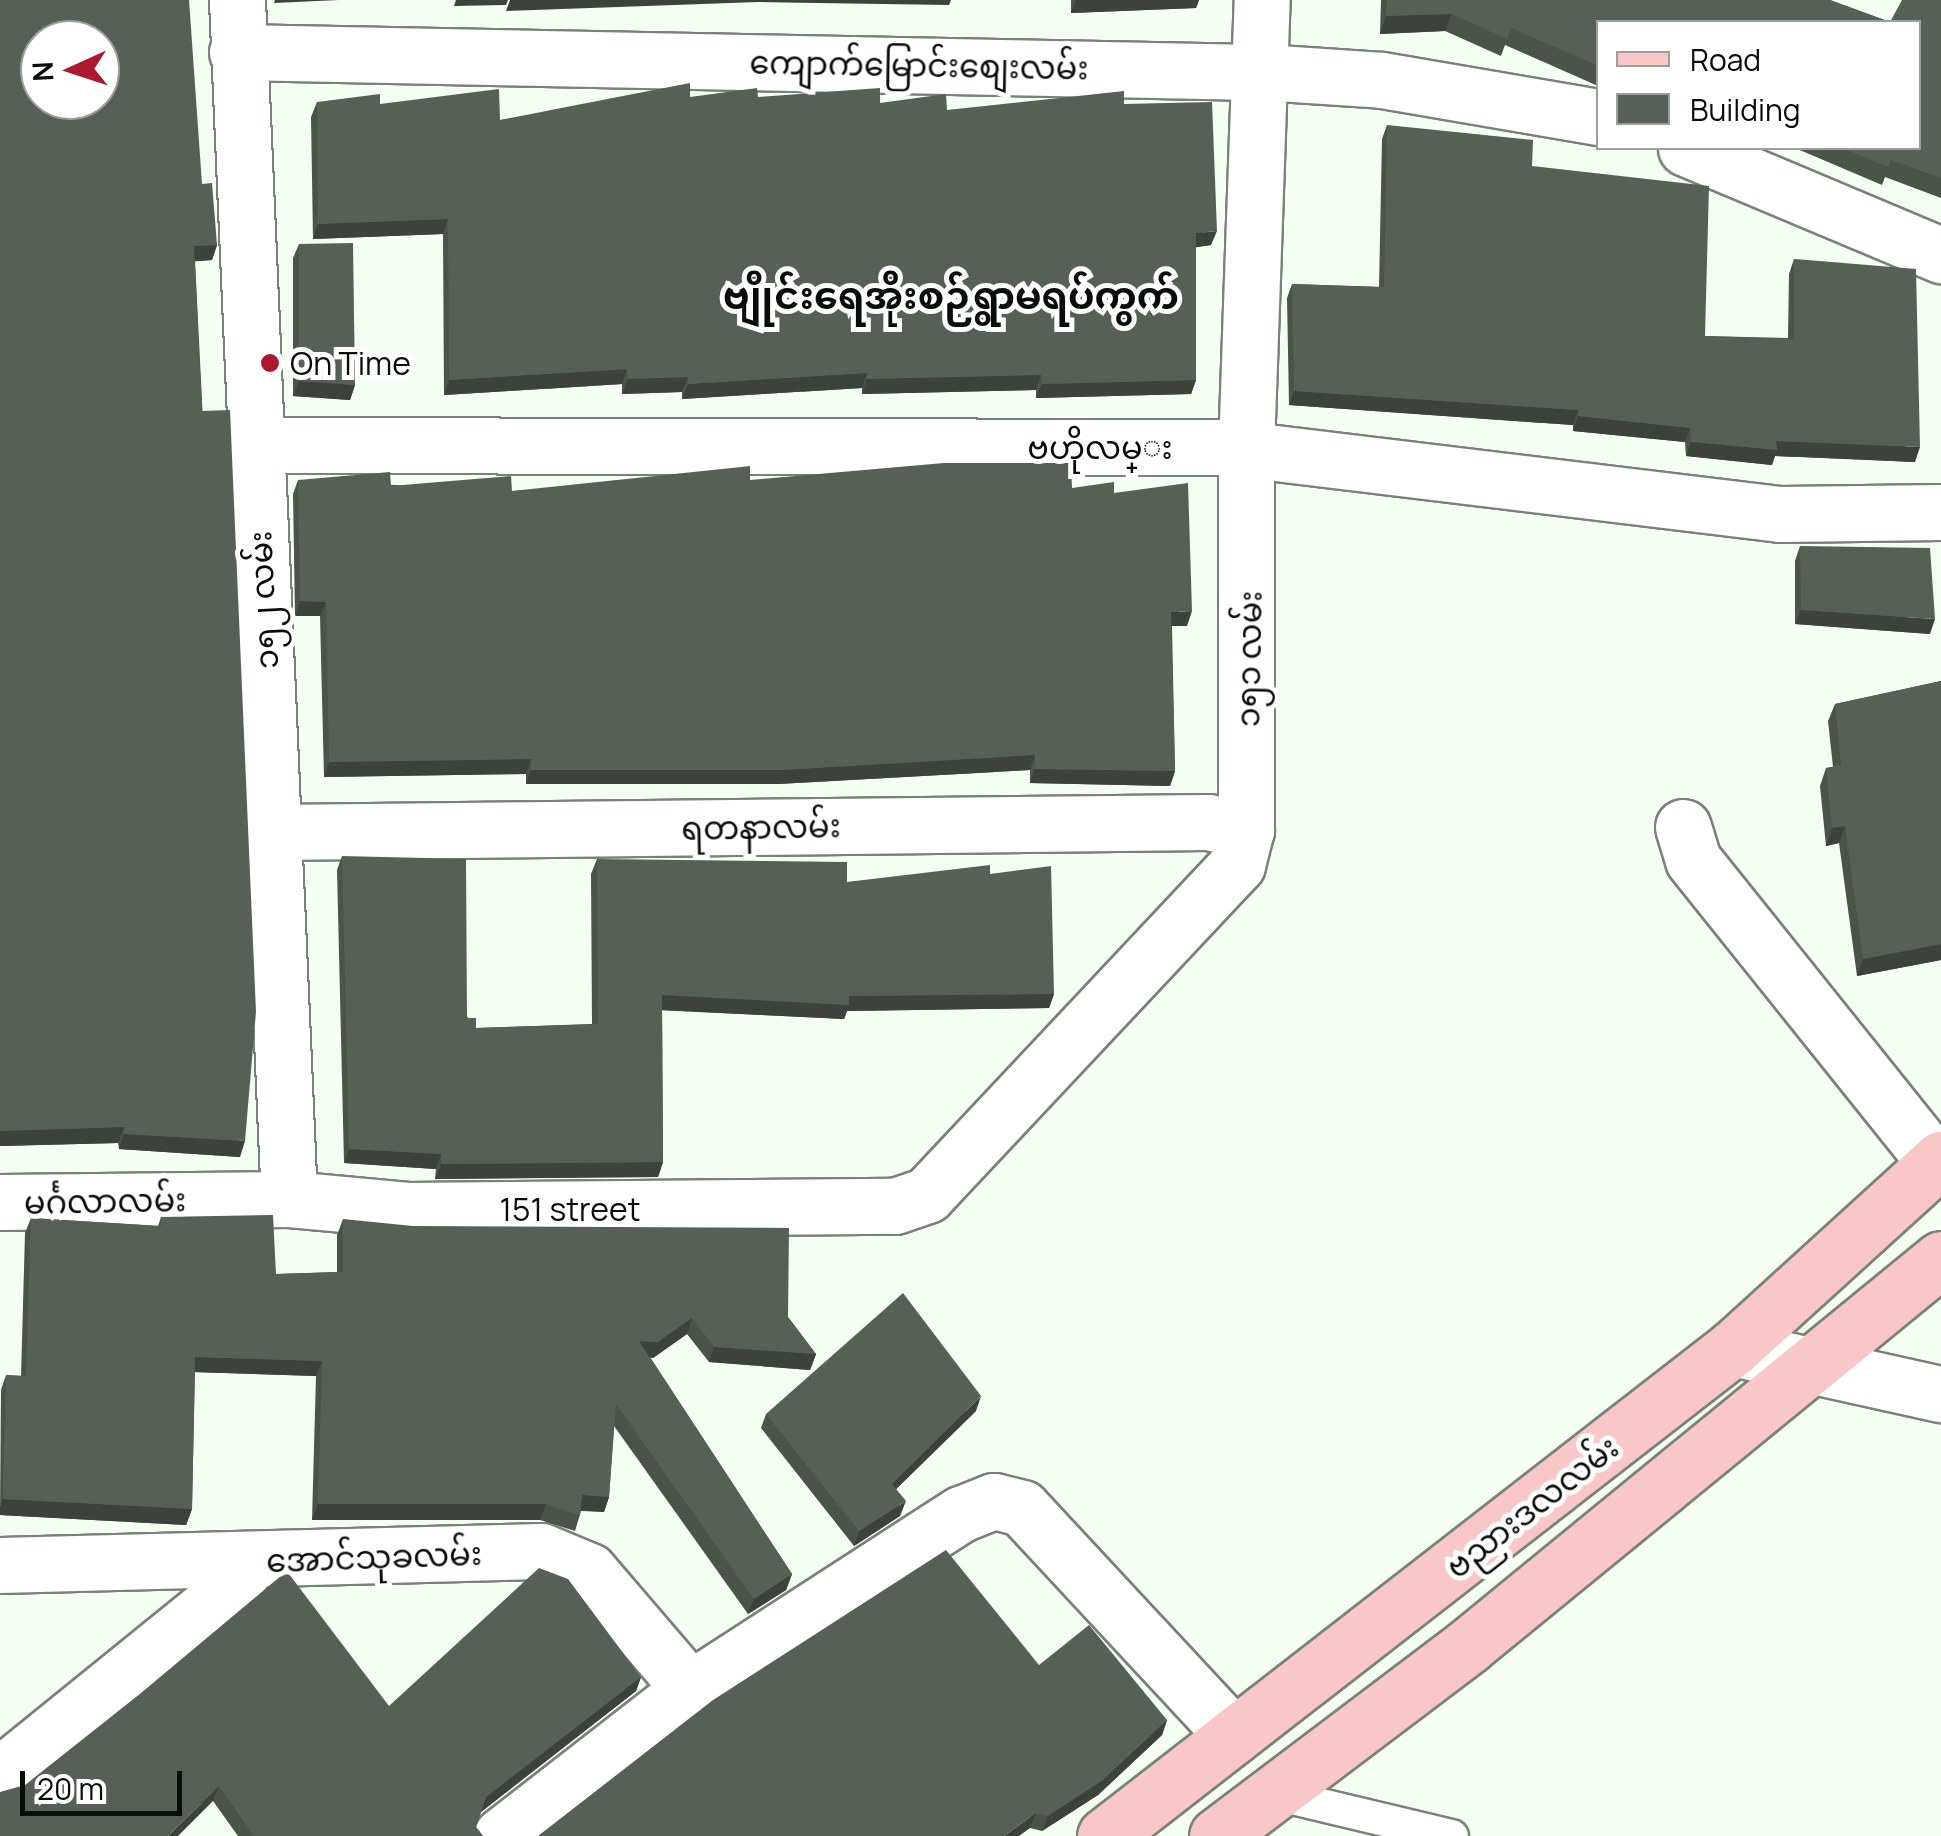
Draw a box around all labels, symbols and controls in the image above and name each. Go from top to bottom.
north arrow [20,20,120,120]
legend [1596,20,1921,150]
text: Road [1690,39,1761,80]
street label: ကျောက်မြောင်းစျေးလမ်း [749,43,1089,87]
text: N [23,60,62,83]
text: Building [1690,89,1801,130]
district label: ဗျိုင်းရေအိုးစဉ်ရွာမရပ်ကွက် [723,272,1179,318]
place label: On Time [290,344,411,382]
marker: On Time [259,352,281,374]
street label: ဗဟိုလမ္း [1027,428,1173,466]
street label: ၁၅၂ လမ်း [240,530,286,670]
street label: ၁၅၁ လမ်း [1229,590,1269,728]
street label: ရတနာလမ်း [681,806,841,848]
street label: မင်္ဂလာလမ်း [24,1180,186,1222]
street label: 151 street [500,1190,640,1228]
street label: ဗညားဒလလမ်း [1438,1428,1626,1586]
street label: အောင်သုခလမ်း [266,1534,482,1580]
scale bar [25,1751,188,1813]
text: 20 m [37,1768,104,1809]

